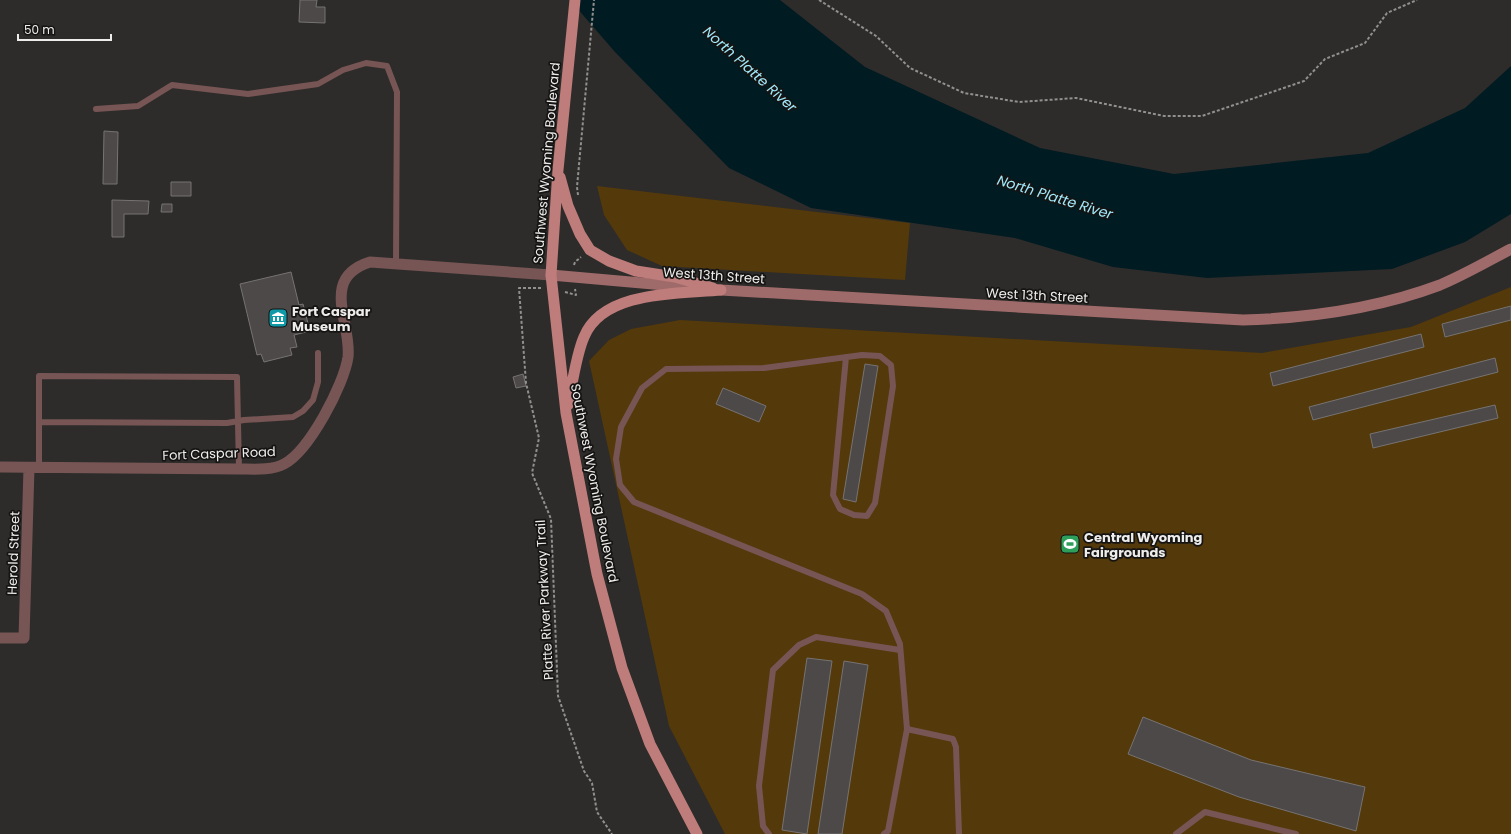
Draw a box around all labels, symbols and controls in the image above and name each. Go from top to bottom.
scale bar [18,16,111,42]
text: 50 m [24,21,55,38]
water label: North Platte River [699,21,802,117]
street label: Southwest Wyoming Boulevard [528,62,565,265]
water label: North Platte River [995,170,1116,224]
street label: West 13th Street [662,262,766,289]
street label: West 13th Street [985,283,1089,308]
place label: Fort Caspar Museum [292,302,371,336]
museum icon: Fort Caspar Museum [267,307,289,329]
street label: Southwest Wyoming Boulevard [566,382,623,584]
street label: Fort Caspar Road [162,442,276,465]
street label: Herold Street [3,511,24,595]
street label: Platte River Parkway Trail [531,519,558,681]
place label: Central Wyoming Fairgrounds [1084,528,1202,562]
sports icon: Central Wyoming Fairgrounds [1059,533,1081,555]

